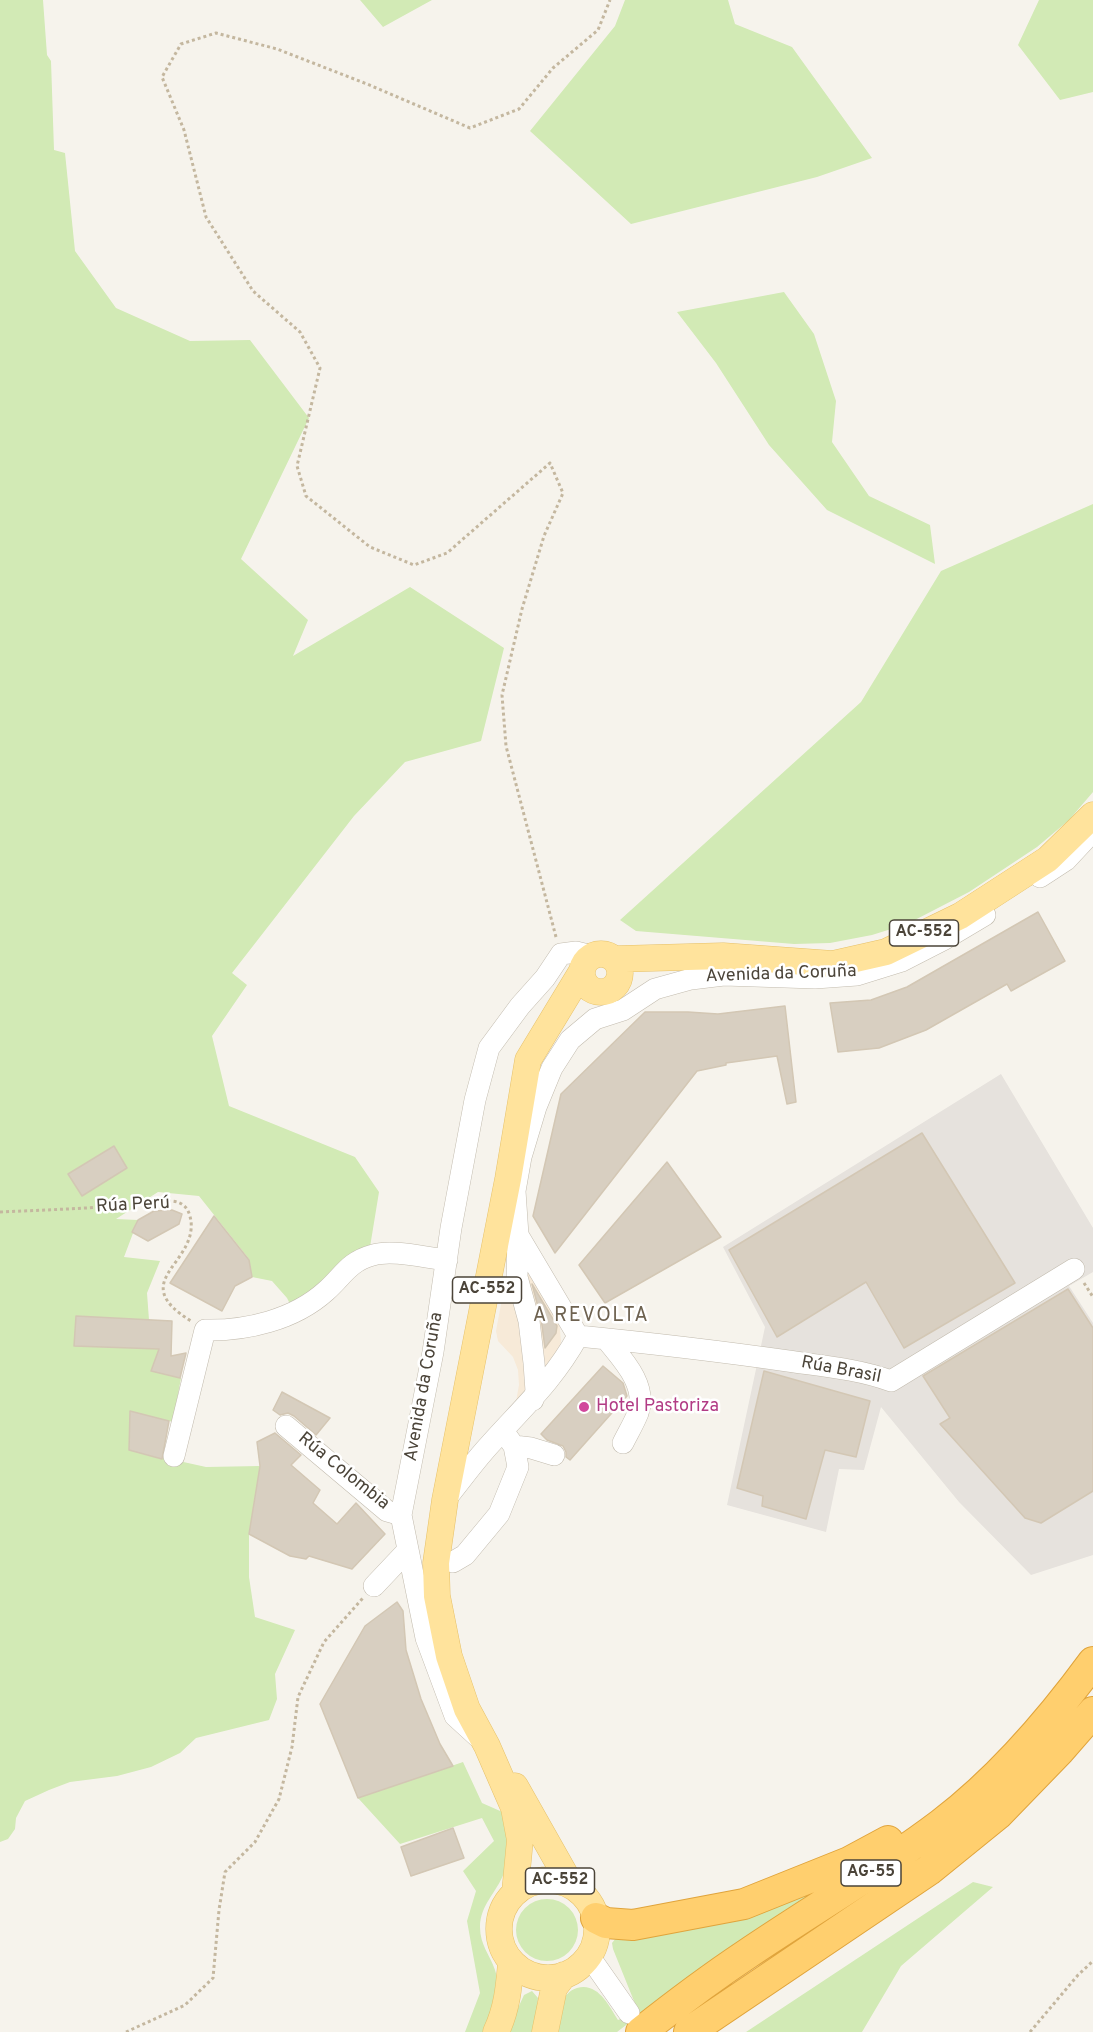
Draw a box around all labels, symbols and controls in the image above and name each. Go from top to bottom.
road number: AC-552 [890,920,958,946]
street label: Avenida da Coruña [705,962,857,988]
street label: Rúa Perú [96,1193,170,1219]
road number: AC-552 [452,1277,522,1303]
district label: A REVOLTA [533,1305,649,1329]
street label: Avenida da Coruña [401,1311,449,1463]
street label: Rúa Brasil [799,1353,883,1389]
place label: Hotel Pastoriza [596,1396,719,1418]
marker: Hotel Pastoriza [577,1400,591,1414]
street label: Rúa Colombia [293,1429,393,1515]
road number: AG-55 [841,1860,901,1886]
road number: AC-552 [526,1868,594,1894]

